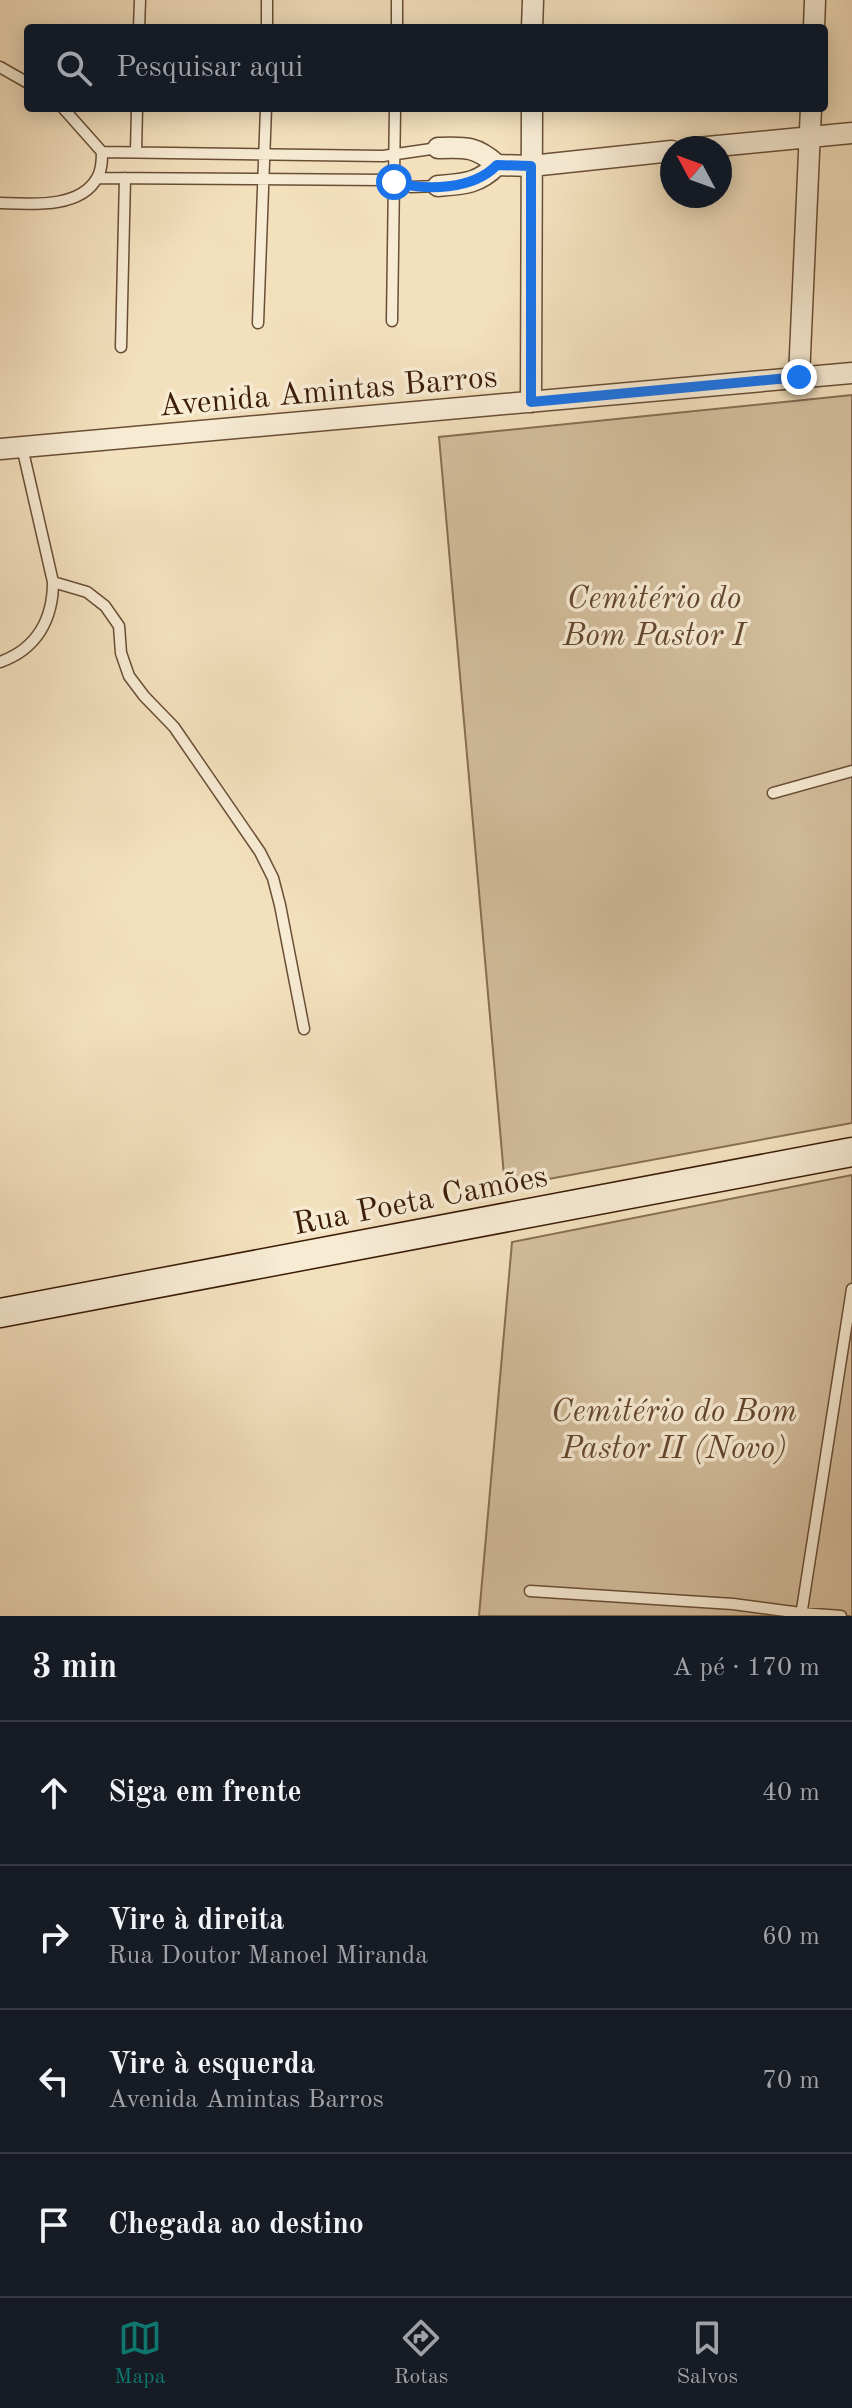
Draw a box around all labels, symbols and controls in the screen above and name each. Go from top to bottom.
search box [24,24,828,112]
icon: search [52,46,96,90]
text: Pesquisar aqui [116,53,303,83]
north arrow [660,136,732,208]
route start [376,164,412,200]
route end [781,359,817,395]
street label: Avenida Amintas Barros [158,362,499,424]
park label: Cemitério do Bom Pastor I [562,584,748,653]
street label: Rua Poeta Camões [291,1162,551,1242]
park label: Cemitério do Bom Pastor II (Novo) [551,1397,797,1466]
text: 3 min [32,1651,117,1685]
text: A pé · 170 m [672,1655,820,1681]
icon: ahead [32,1771,76,1815]
text: Siga em frente [108,1778,302,1808]
text: 40 m [762,1780,820,1806]
text: Vire à direita [108,1906,285,1936]
icon: right [32,1915,76,1959]
text: 60 m [762,1924,820,1950]
text: Rua Doutor Manoel Miranda [108,1943,428,1969]
text: Vire à esquerda [108,2050,315,2080]
icon: left [32,2059,76,2103]
text: 70 m [762,2068,820,2094]
text: Avenida Amintas Barros [108,2087,384,2113]
icon: arrive [32,2203,76,2247]
text: Chegada ao destino [108,2210,364,2240]
tab: Mapa [114,2316,166,2391]
tab: Rotas [394,2316,448,2391]
tab: Salvos [676,2316,738,2391]

